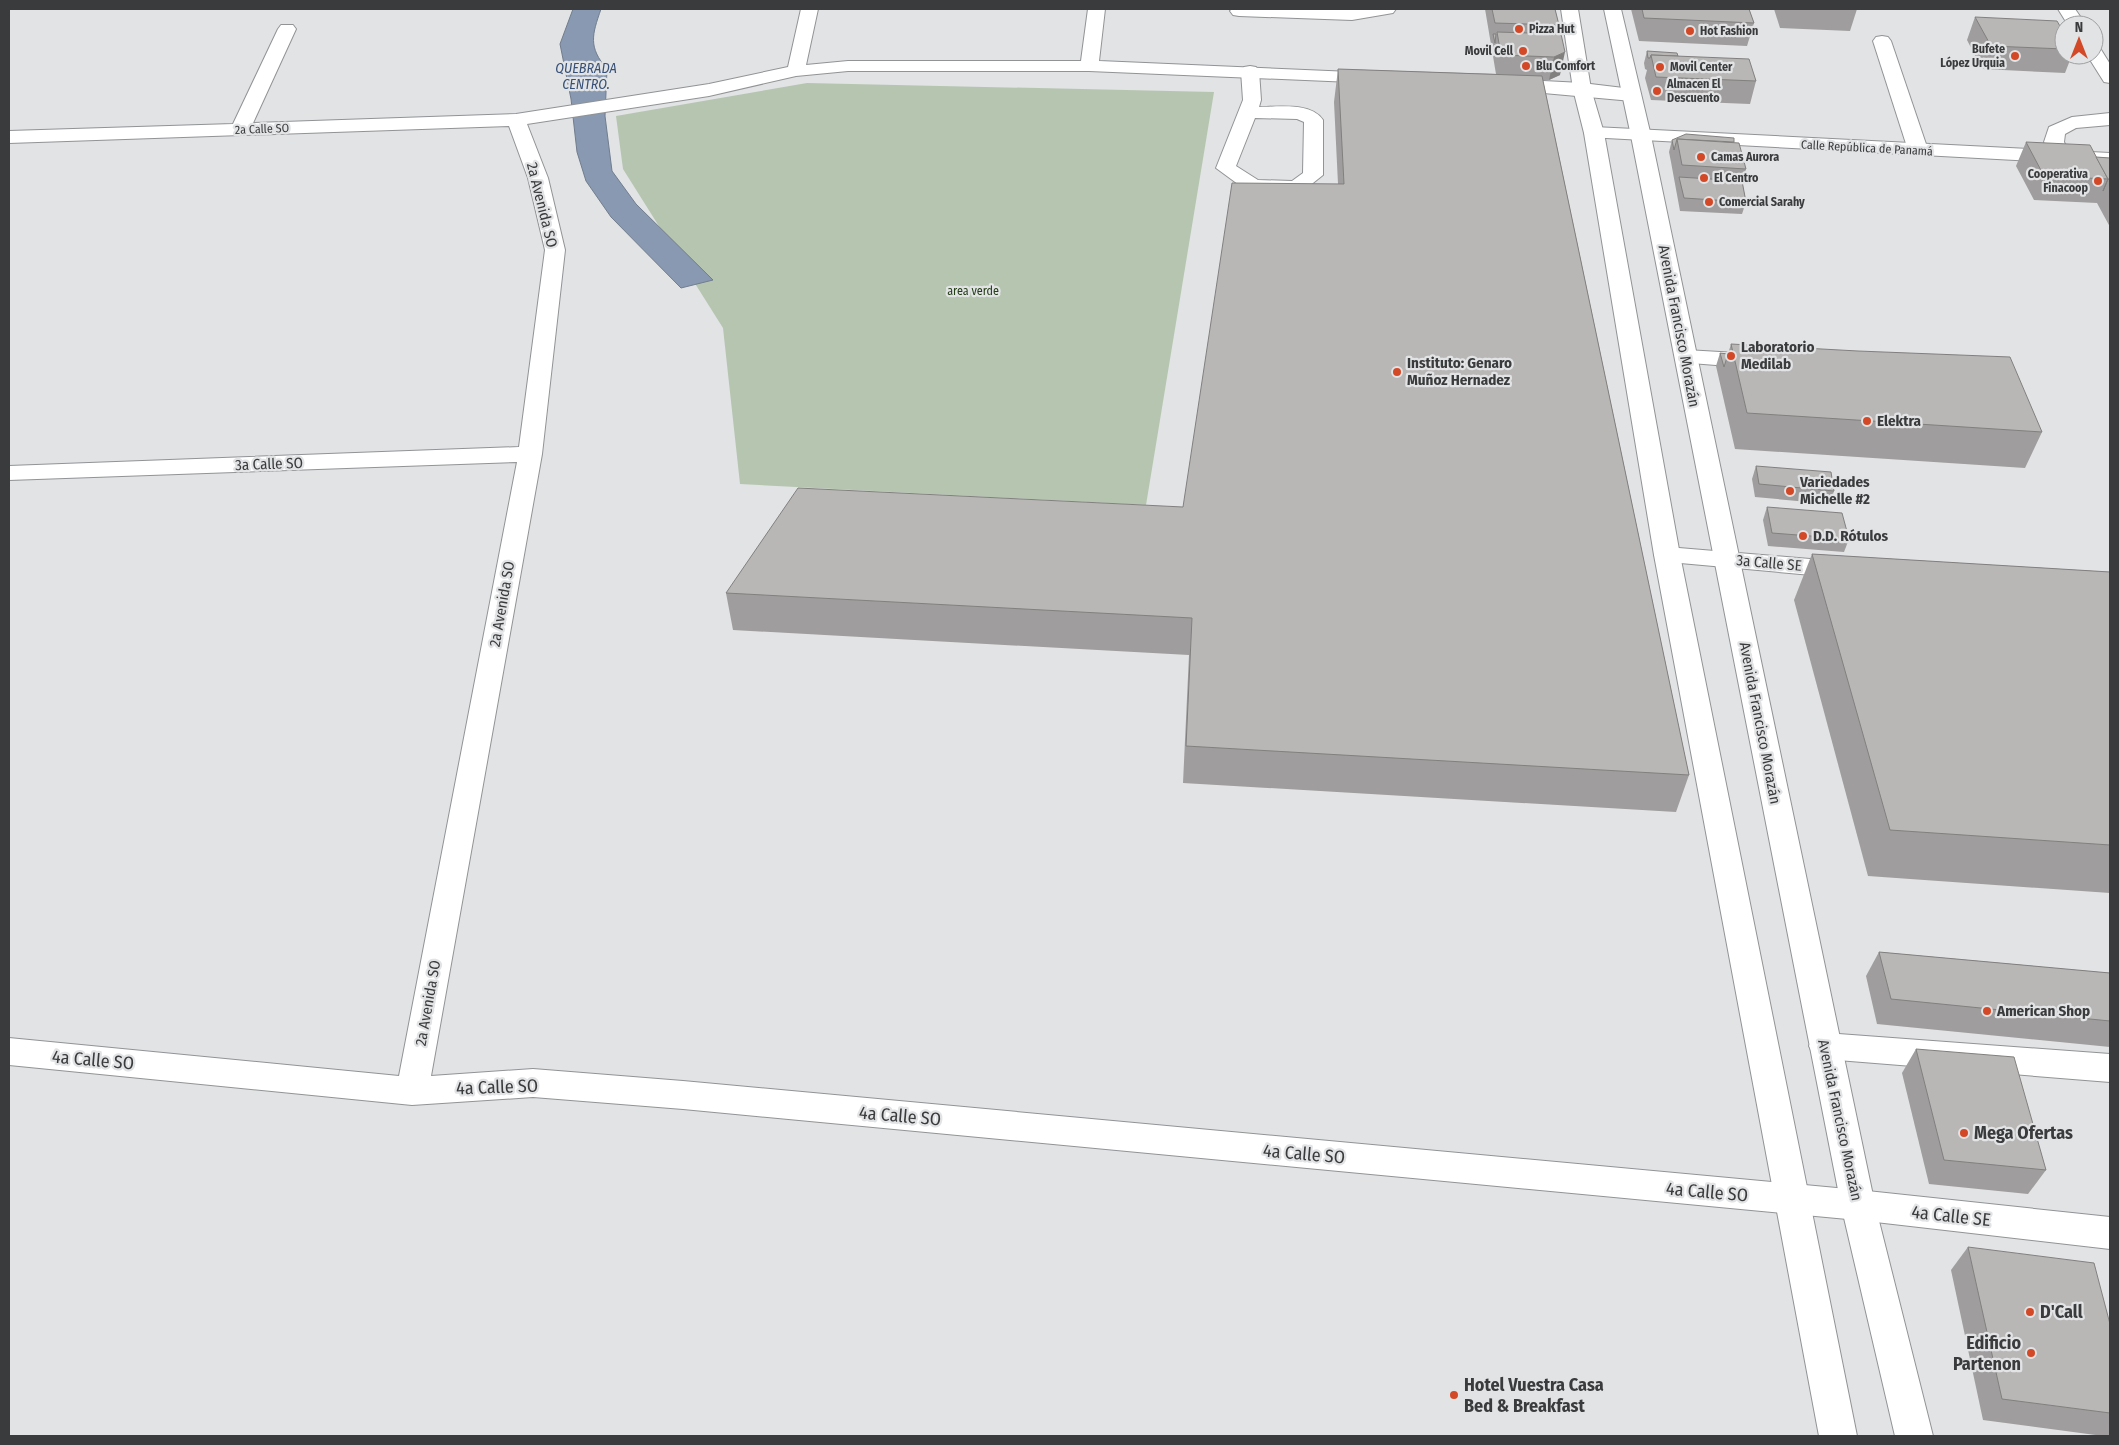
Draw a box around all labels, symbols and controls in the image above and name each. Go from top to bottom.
north arrow [2054,15,2104,65]
text: N [2075,19,2083,36]
place label: Pizza Hut [1529,22,1575,36]
marker: Pizza Hut [1513,23,1525,35]
place label: Hot Fashion [1700,24,1758,38]
marker: Hot Fashion [1684,25,1696,37]
place label: Bufete López Urquia [1940,42,2005,70]
place label: Movil Cell [1465,44,1514,58]
marker: Movil Cell [1517,45,1529,57]
marker: Bufete López Urquia [2009,50,2021,62]
place label: Blu Comfort [1536,59,1596,73]
water label: QUEBRADA CENTRO. [555,60,617,93]
marker: Blu Comfort [1520,60,1532,72]
place label: Movil Center [1670,60,1733,74]
marker: Movil Center [1654,61,1666,73]
place label: Almacen El Descuento [1666,77,1721,105]
marker: Almacen El Descuento [1651,85,1663,97]
street label: 2a Calle SO [235,121,289,137]
street label: Calle República de Panamá [1801,138,1933,158]
place label: Camas Aurora [1711,150,1779,164]
marker: Camas Aurora [1695,151,1707,163]
street label: 2a Avenida SO [523,161,561,249]
place label: Cooperativa Finacoop [2028,167,2088,195]
place label: El Centro [1714,171,1759,185]
marker: El Centro [1698,172,1710,184]
marker: Cooperativa Finacoop [2092,175,2104,187]
place label: Comercial Sarahy [1719,195,1805,209]
marker: Comercial Sarahy [1703,196,1715,208]
street label: Avenida Francisco Morazán [1654,244,1704,408]
park label: area verde [947,284,999,298]
place label: Laboratorio Medilab [1741,338,1814,373]
marker: Laboratorio Medilab [1725,350,1737,362]
place label: Instituto: Genaro Muñoz Hernadez [1407,354,1512,389]
marker: Instituto: Genaro Muñoz Hernadez [1391,366,1403,378]
place label: Elektra [1877,412,1922,430]
marker: Elektra [1861,415,1873,427]
street label: 3a Calle SO [235,454,303,474]
place label: Variedades Michelle #2 [1799,473,1870,508]
marker: Variedades Michelle #2 [1784,485,1796,497]
place label: D.D. Rótulos [1813,527,1889,545]
marker: D.D. Rótulos [1797,530,1809,542]
street label: 3a Calle SE [1736,551,1802,575]
street label: 2a Avenida SO [486,560,518,648]
street label: Avenida Francisco Morazán [1735,641,1785,805]
street label: 2a Avenida SO [412,959,444,1047]
place label: American Shop [1996,1002,2090,1020]
marker: American Shop [1981,1005,1993,1017]
street label: Avenida Francisco Morazán [1814,1038,1866,1202]
street label: 4a Calle SO [51,1045,135,1075]
street label: 4a Calle SO [456,1075,538,1099]
street label: 4a Calle SO [858,1101,942,1131]
place label: Mega Ofertas [1974,1122,2073,1144]
marker: Mega Ofertas [1958,1127,1970,1139]
street label: 4a Calle SO [1262,1139,1346,1169]
street label: 4a Calle SO [1665,1177,1749,1207]
street label: 4a Calle SE [1910,1201,1992,1231]
place label: D'Call [2040,1301,2083,1323]
marker: D'Call [2024,1306,2036,1318]
place label: Edificio Partenon [1953,1332,2021,1375]
marker: Edificio Partenon [2025,1347,2037,1359]
place label: Hotel Vuestra Casa Bed & Breakfast [1464,1374,1604,1417]
marker: Hotel Vuestra Casa Bed & Breakfast [1448,1389,1460,1401]

